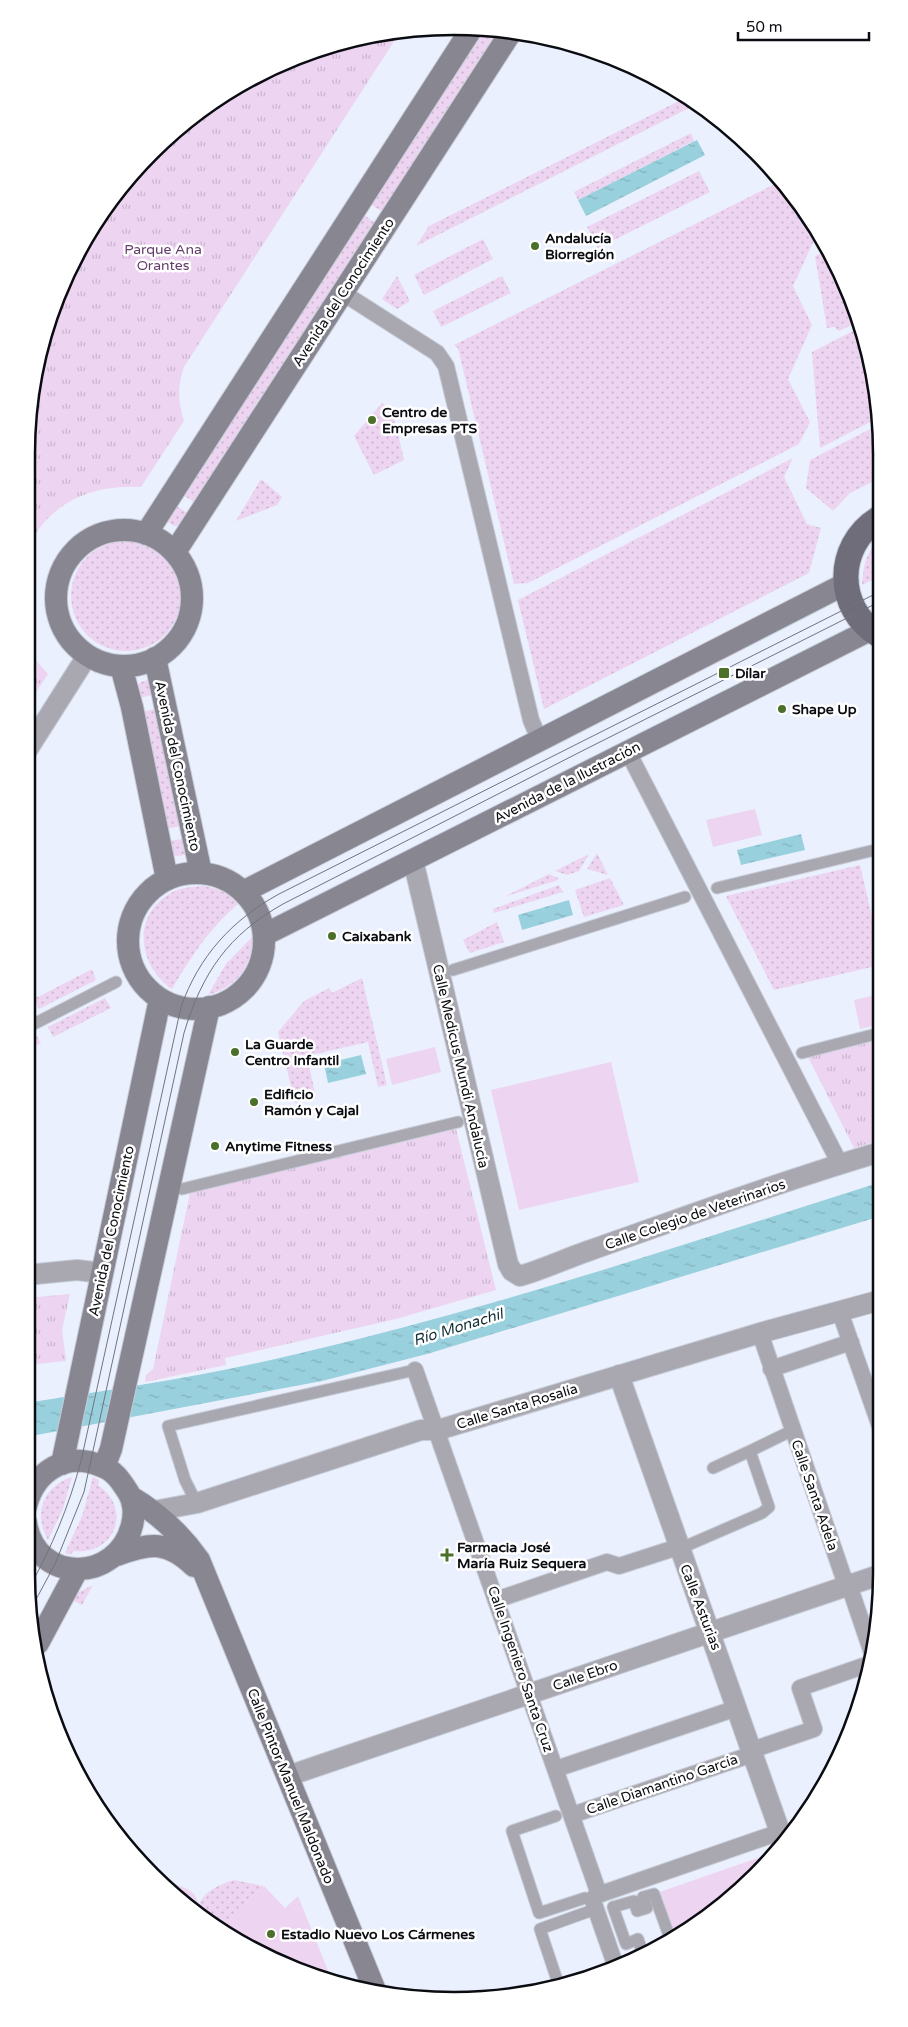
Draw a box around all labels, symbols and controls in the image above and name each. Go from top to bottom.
scale bar [738,10,869,42]
text: 50 m [746,18,783,36]
street label: Avenida del Conocimiento [289,215,398,370]
place label: Andalucía Biorregión [545,230,614,263]
marker: Andalucía Biorregión [529,240,541,252]
park label: Parque Ana Orantes [124,241,202,274]
place label: Centro de Empresas PTS [382,404,477,437]
marker: Centro de Empresas PTS [366,414,378,426]
place label: Dílar [735,665,766,682]
marker: Dílar [717,666,731,680]
street label: Avenida del Conocimiento [151,679,204,853]
place label: Shape Up [792,701,857,718]
marker: Shape Up [776,703,788,715]
street label: Avenida de la Ilustración [491,738,643,827]
place label: Caixabank [342,928,412,945]
marker: Caixabank [326,930,338,942]
street label: Calle Medicus Mundi Andalucía [429,962,492,1170]
place label: La Guarde Centro Infantil [245,1036,339,1069]
marker: La Guarde Centro Infantil [229,1046,241,1058]
place label: Edificio Ramón y Cajal [264,1086,359,1119]
marker: Edificio Ramón y Cajal [248,1096,260,1108]
place label: Anytime Fitness [225,1138,332,1155]
marker: Anytime Fitness [209,1140,221,1152]
street label: Avenida del Conocimiento [85,1144,138,1318]
street label: Calle Colegio de Veterinarios [603,1175,788,1253]
water label: Río Monachil [411,1304,507,1349]
street label: Calle Santa Rosalía [455,1380,580,1433]
street label: Calle Santa Adela [788,1437,841,1553]
place label: Farmacia José María Ruiz Sequera [457,1539,587,1572]
marker: Farmacia José María Ruiz Sequera [441,1549,453,1561]
street label: Calle Asturias [676,1562,725,1653]
street label: Calle Ingeniero Santa Cruz [484,1584,557,1755]
street label: Calle Ebro [550,1656,620,1695]
street label: Calle Pintor Manuel Maldonado [243,1686,338,1886]
street label: Calle Diamantino García [584,1751,740,1818]
place label: Estadio Nuevo Los Cármenes [281,1926,475,1943]
marker: Estadio Nuevo Los Cármenes [265,1928,277,1940]

